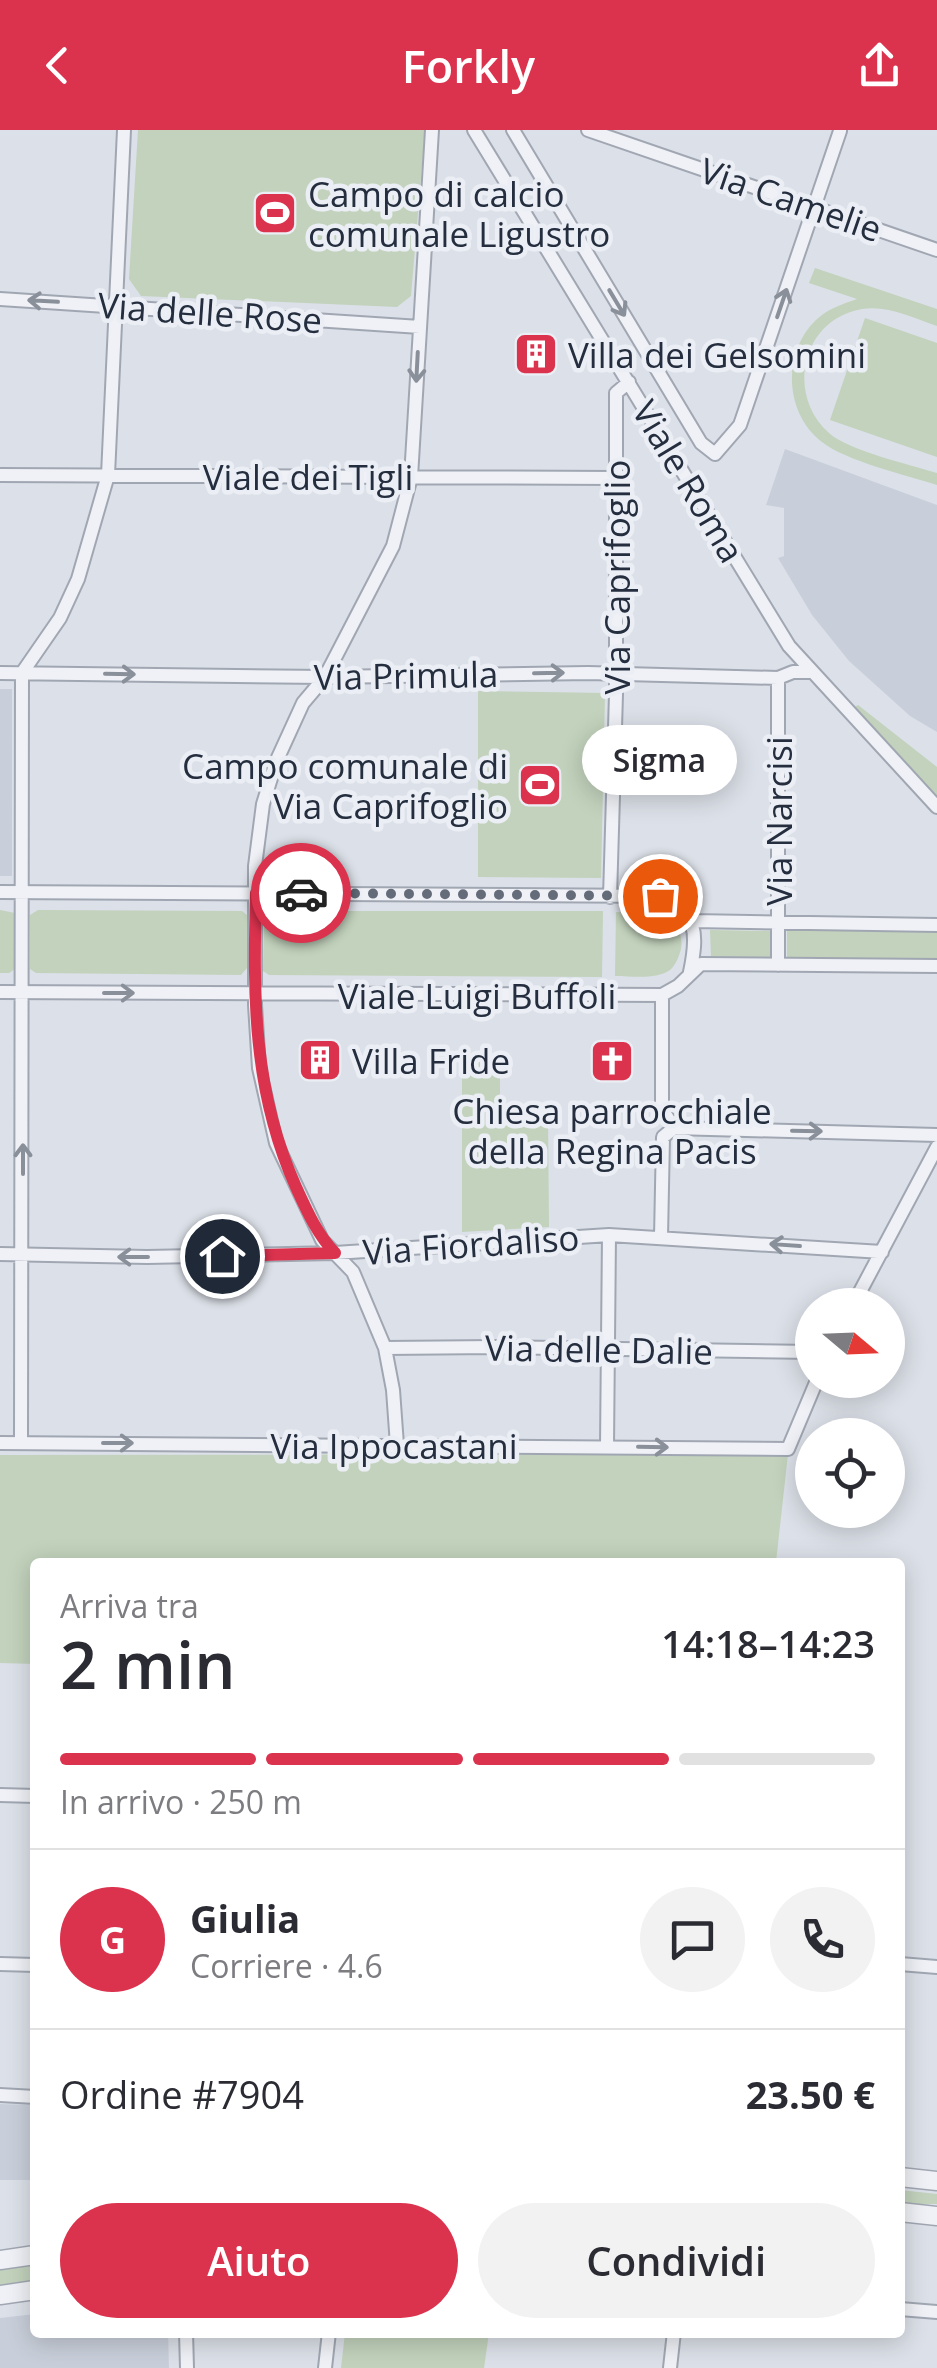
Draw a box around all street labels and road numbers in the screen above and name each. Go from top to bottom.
street label: Via Camelie [694,146,888,252]
street label: Via delle Rose [96,281,324,343]
street label: Viale Roma [622,391,756,571]
street label: Viale dei Tigli [203,453,413,500]
street label: Via Caprifoglio [593,460,640,694]
street label: Via Primula [313,650,499,700]
street label: Via Narcisi [755,736,802,906]
street label: Viale Luigi Buffoli [338,972,616,1019]
street label: Via Fiordaliso [361,1213,581,1275]
street label: Via delle Dalie [485,1324,713,1374]
street label: Via Ippocastani [270,1422,518,1469]

